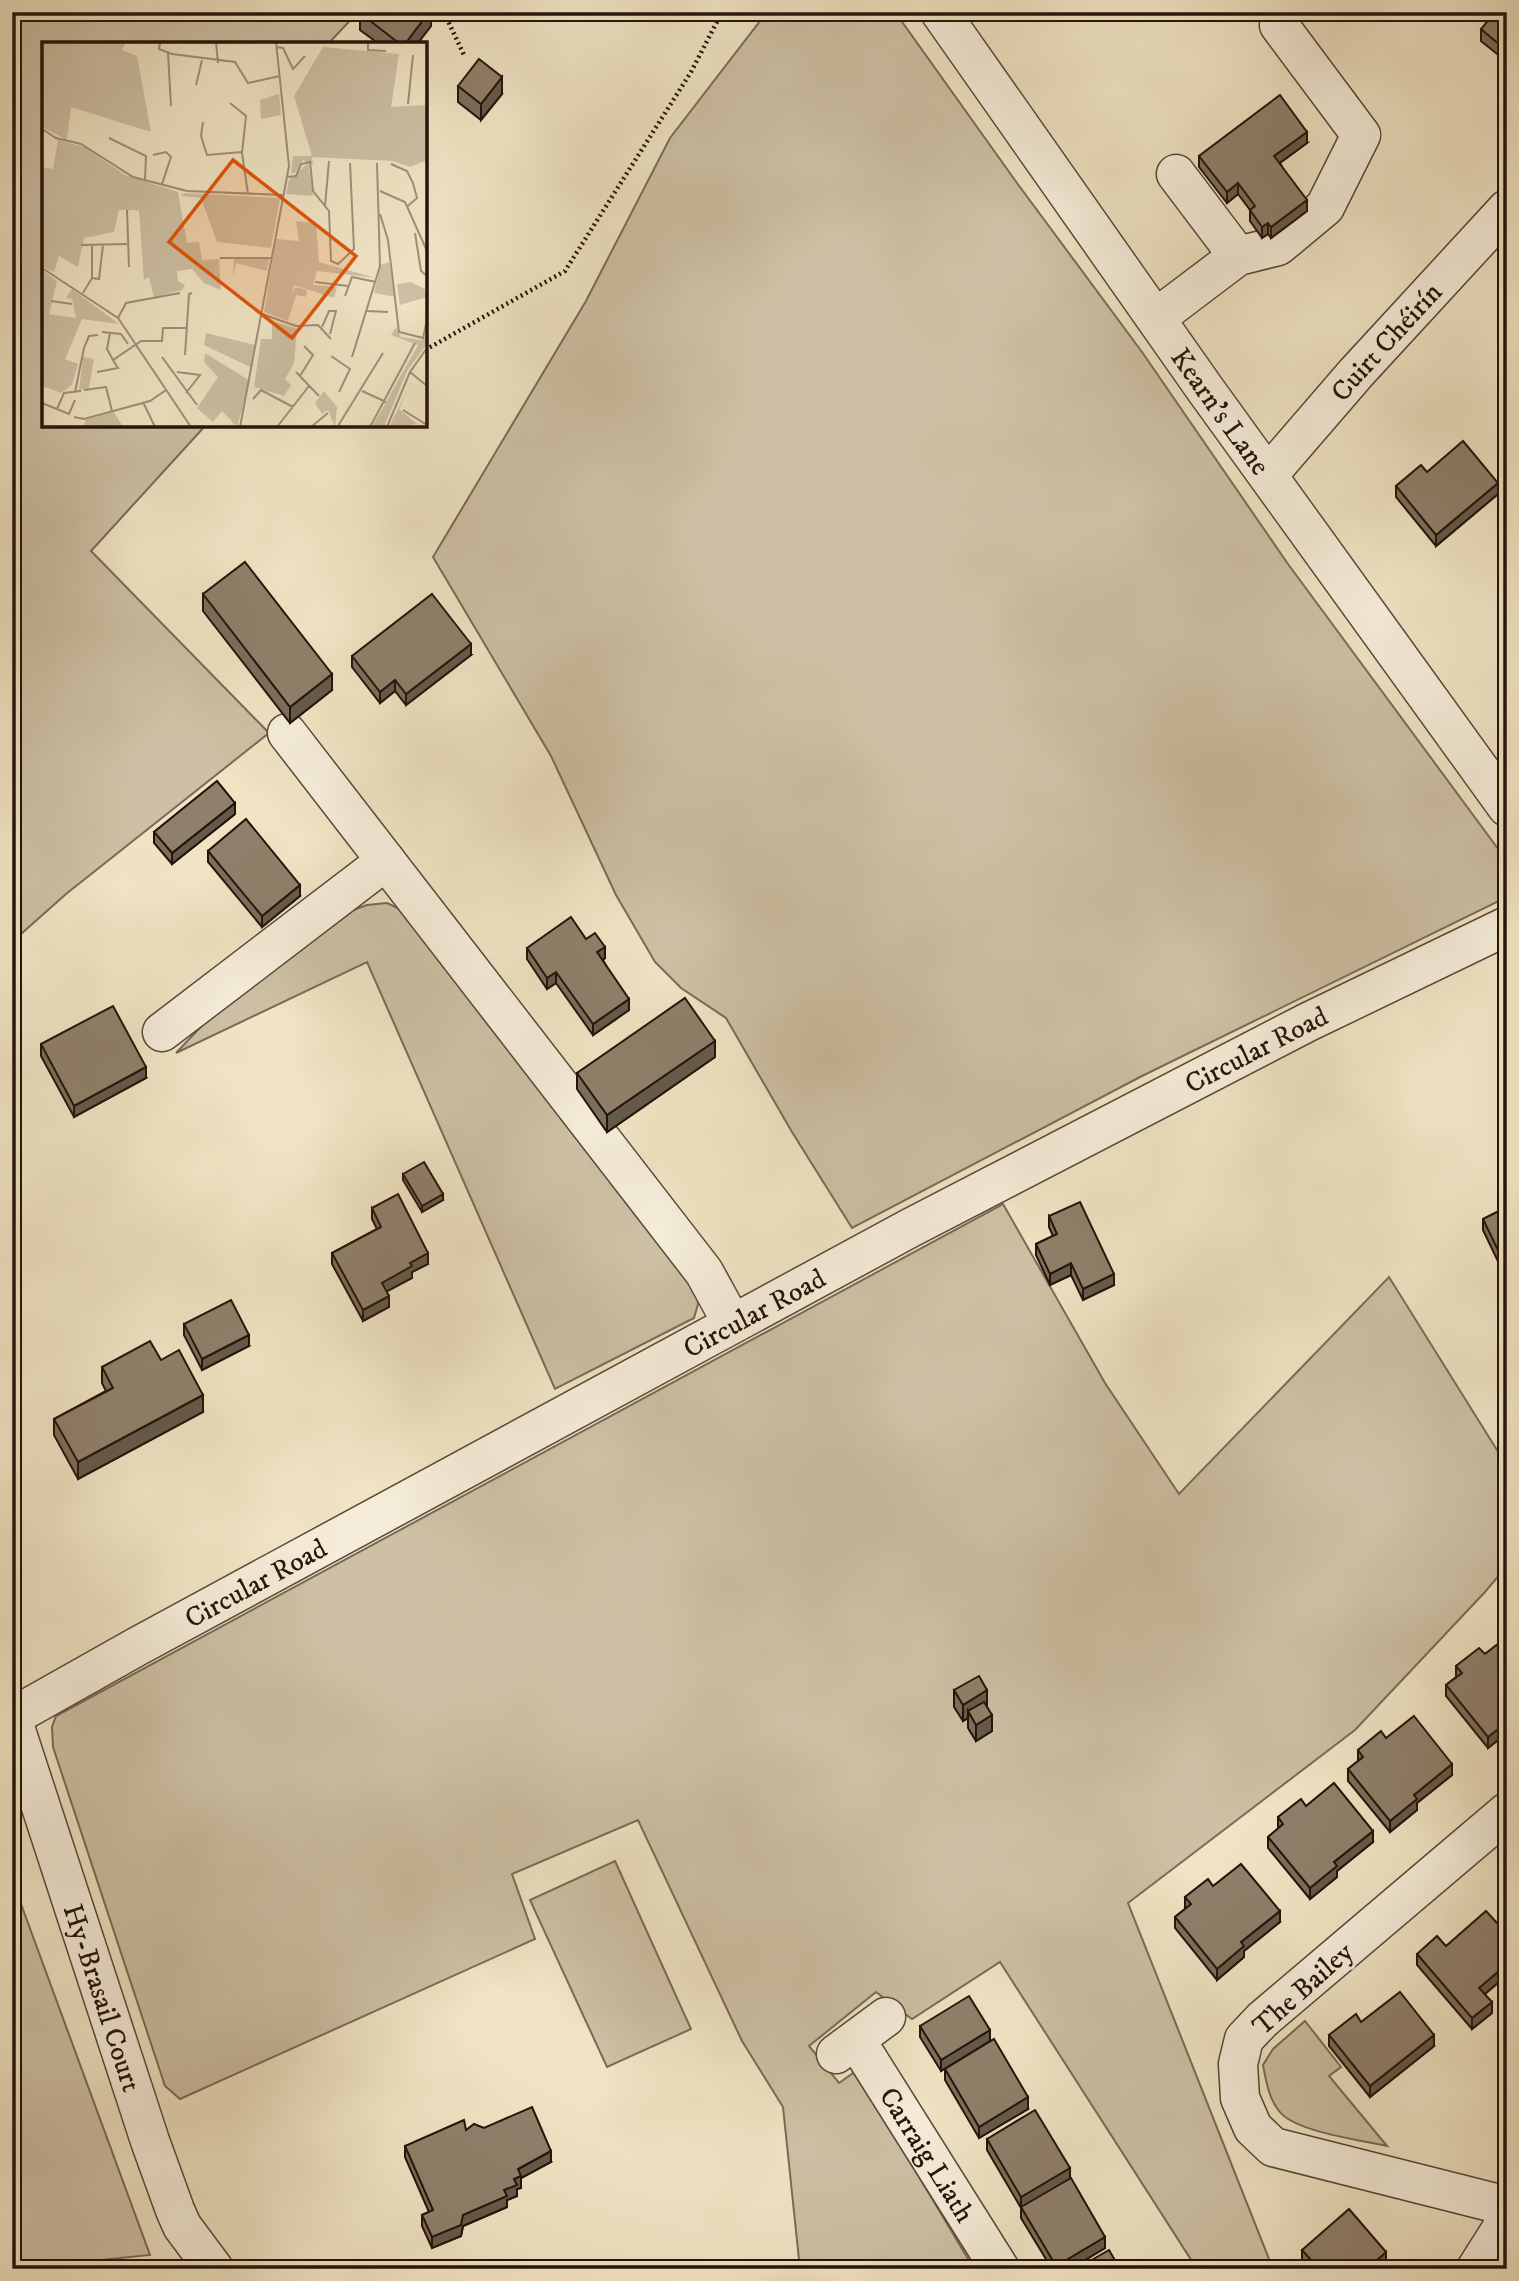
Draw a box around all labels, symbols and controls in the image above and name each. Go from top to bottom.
inset map [42,42,427,427]
street label: Cuirt Chéirín [1323,275,1450,409]
street label: Kearn's Lane [1162,341,1277,482]
street label: Circular Road [1179,999,1334,1102]
street label: Circular Road [677,1261,832,1366]
street label: Circular Road [179,1531,333,1636]
street label: Hy-Brasail Court [55,1900,149,2096]
street label: The Bailey [1245,1934,1361,2043]
street label: Carraig Liath [871,2081,982,2229]

